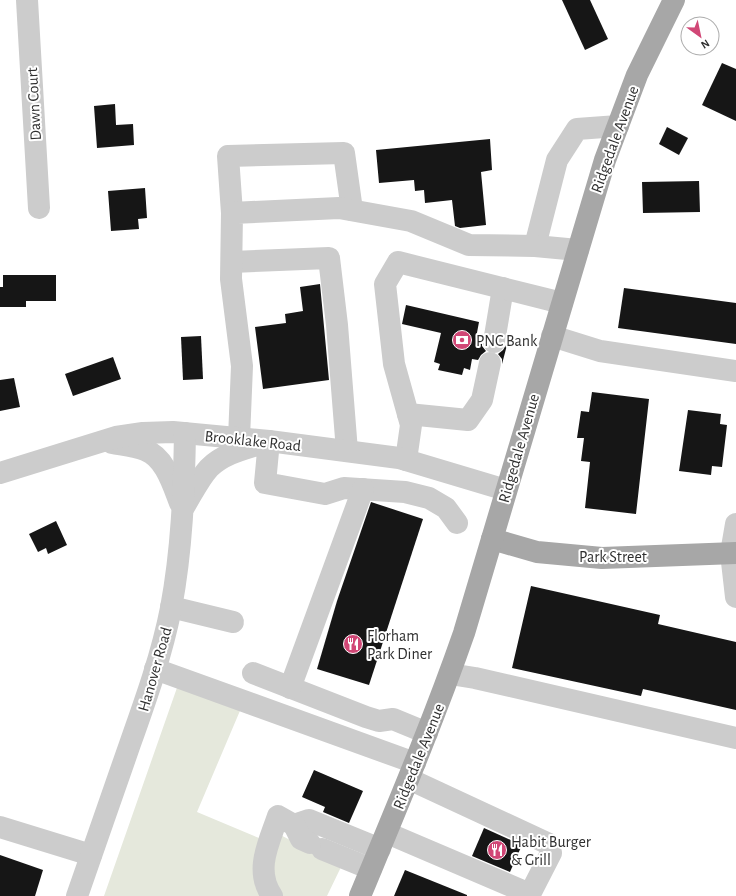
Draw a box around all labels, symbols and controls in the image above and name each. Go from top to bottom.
north arrow [680,16,720,56]
text: N [699,37,711,51]
street label: Dawn Court [24,67,44,141]
street label: Ridgedale Avenue [588,84,642,195]
bank icon: PNC Bank [451,329,473,351]
place label: PNC Bank [476,333,538,349]
street label: Ridgedale Avenue [496,392,542,505]
street label: Brooklake Road [204,428,302,454]
street label: Park Street [579,549,647,565]
street label: Hanover Road [135,625,175,713]
place label: Florham Park Diner [367,628,433,662]
restaurant icon: Florham Park Diner [342,633,364,655]
street label: Ridgedale Avenue [390,701,447,812]
place label: Habit Burger & Grill [511,834,592,868]
restaurant icon: Habit Burger & Grill [486,839,508,861]

